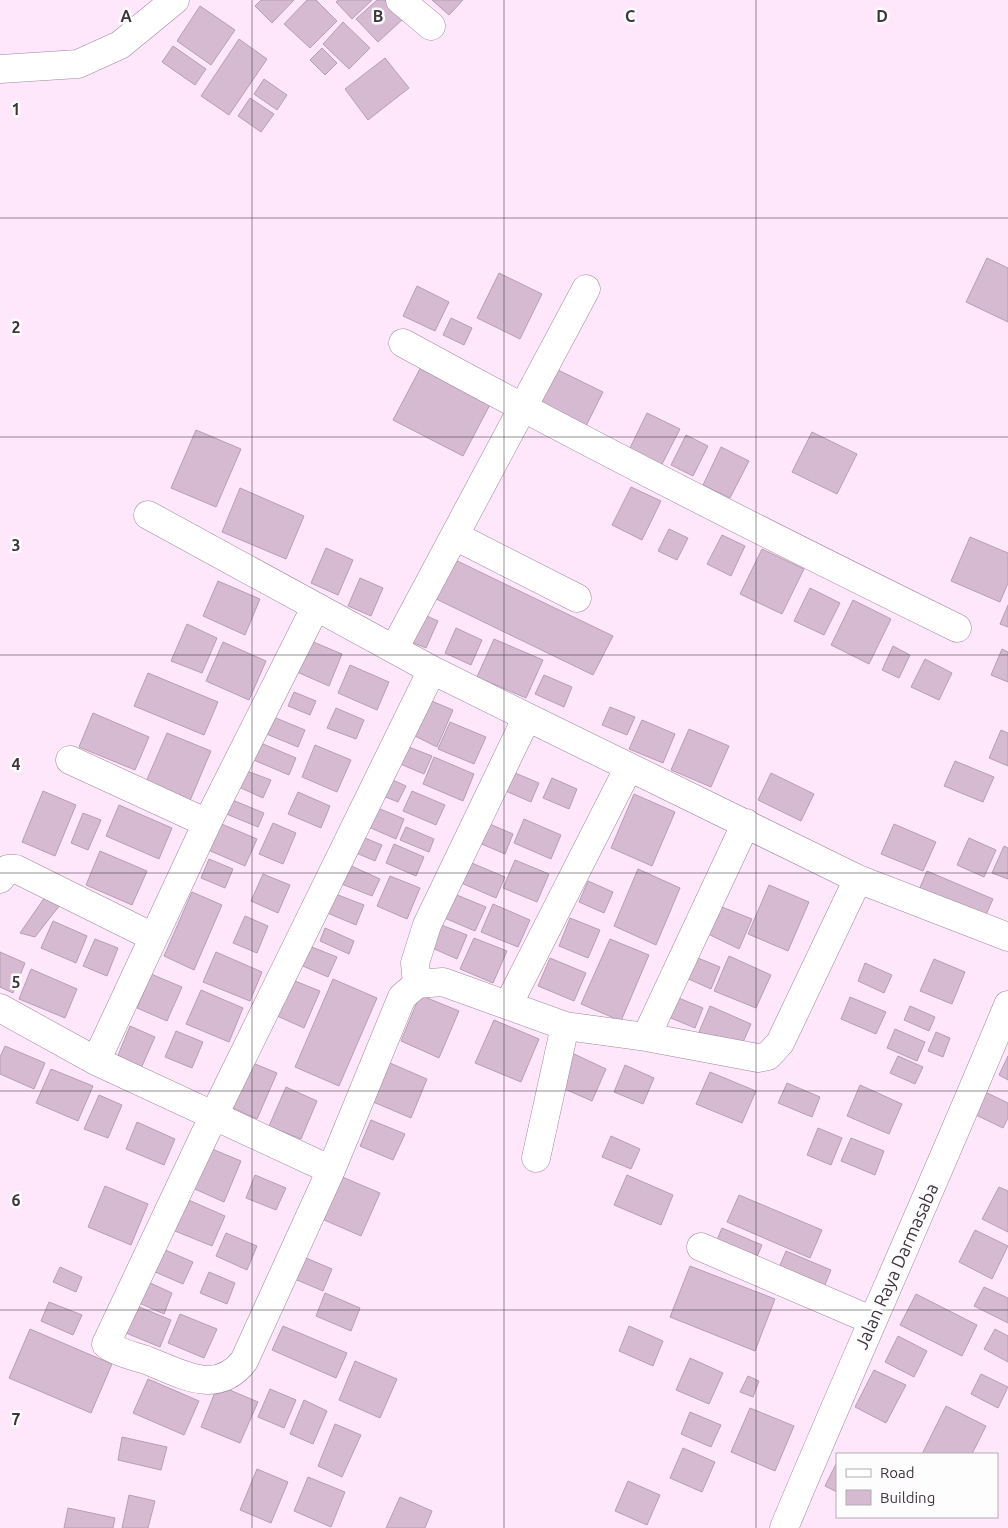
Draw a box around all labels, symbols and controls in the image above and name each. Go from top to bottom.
text: A [120,7,132,25]
text: B [373,7,383,25]
text: C [625,7,635,25]
text: D [876,7,888,25]
text: 1 [11,100,21,118]
text: 2 [11,318,21,336]
text: 3 [11,536,21,554]
text: 4 [11,755,21,773]
text: 5 [11,973,21,991]
street label: Jalan Raya Darmasaba [850,1180,942,1352]
text: 6 [11,1191,21,1209]
text: 7 [11,1410,21,1428]
legend [836,1453,998,1518]
text: Road [880,1464,915,1481]
text: Building [880,1489,935,1506]

